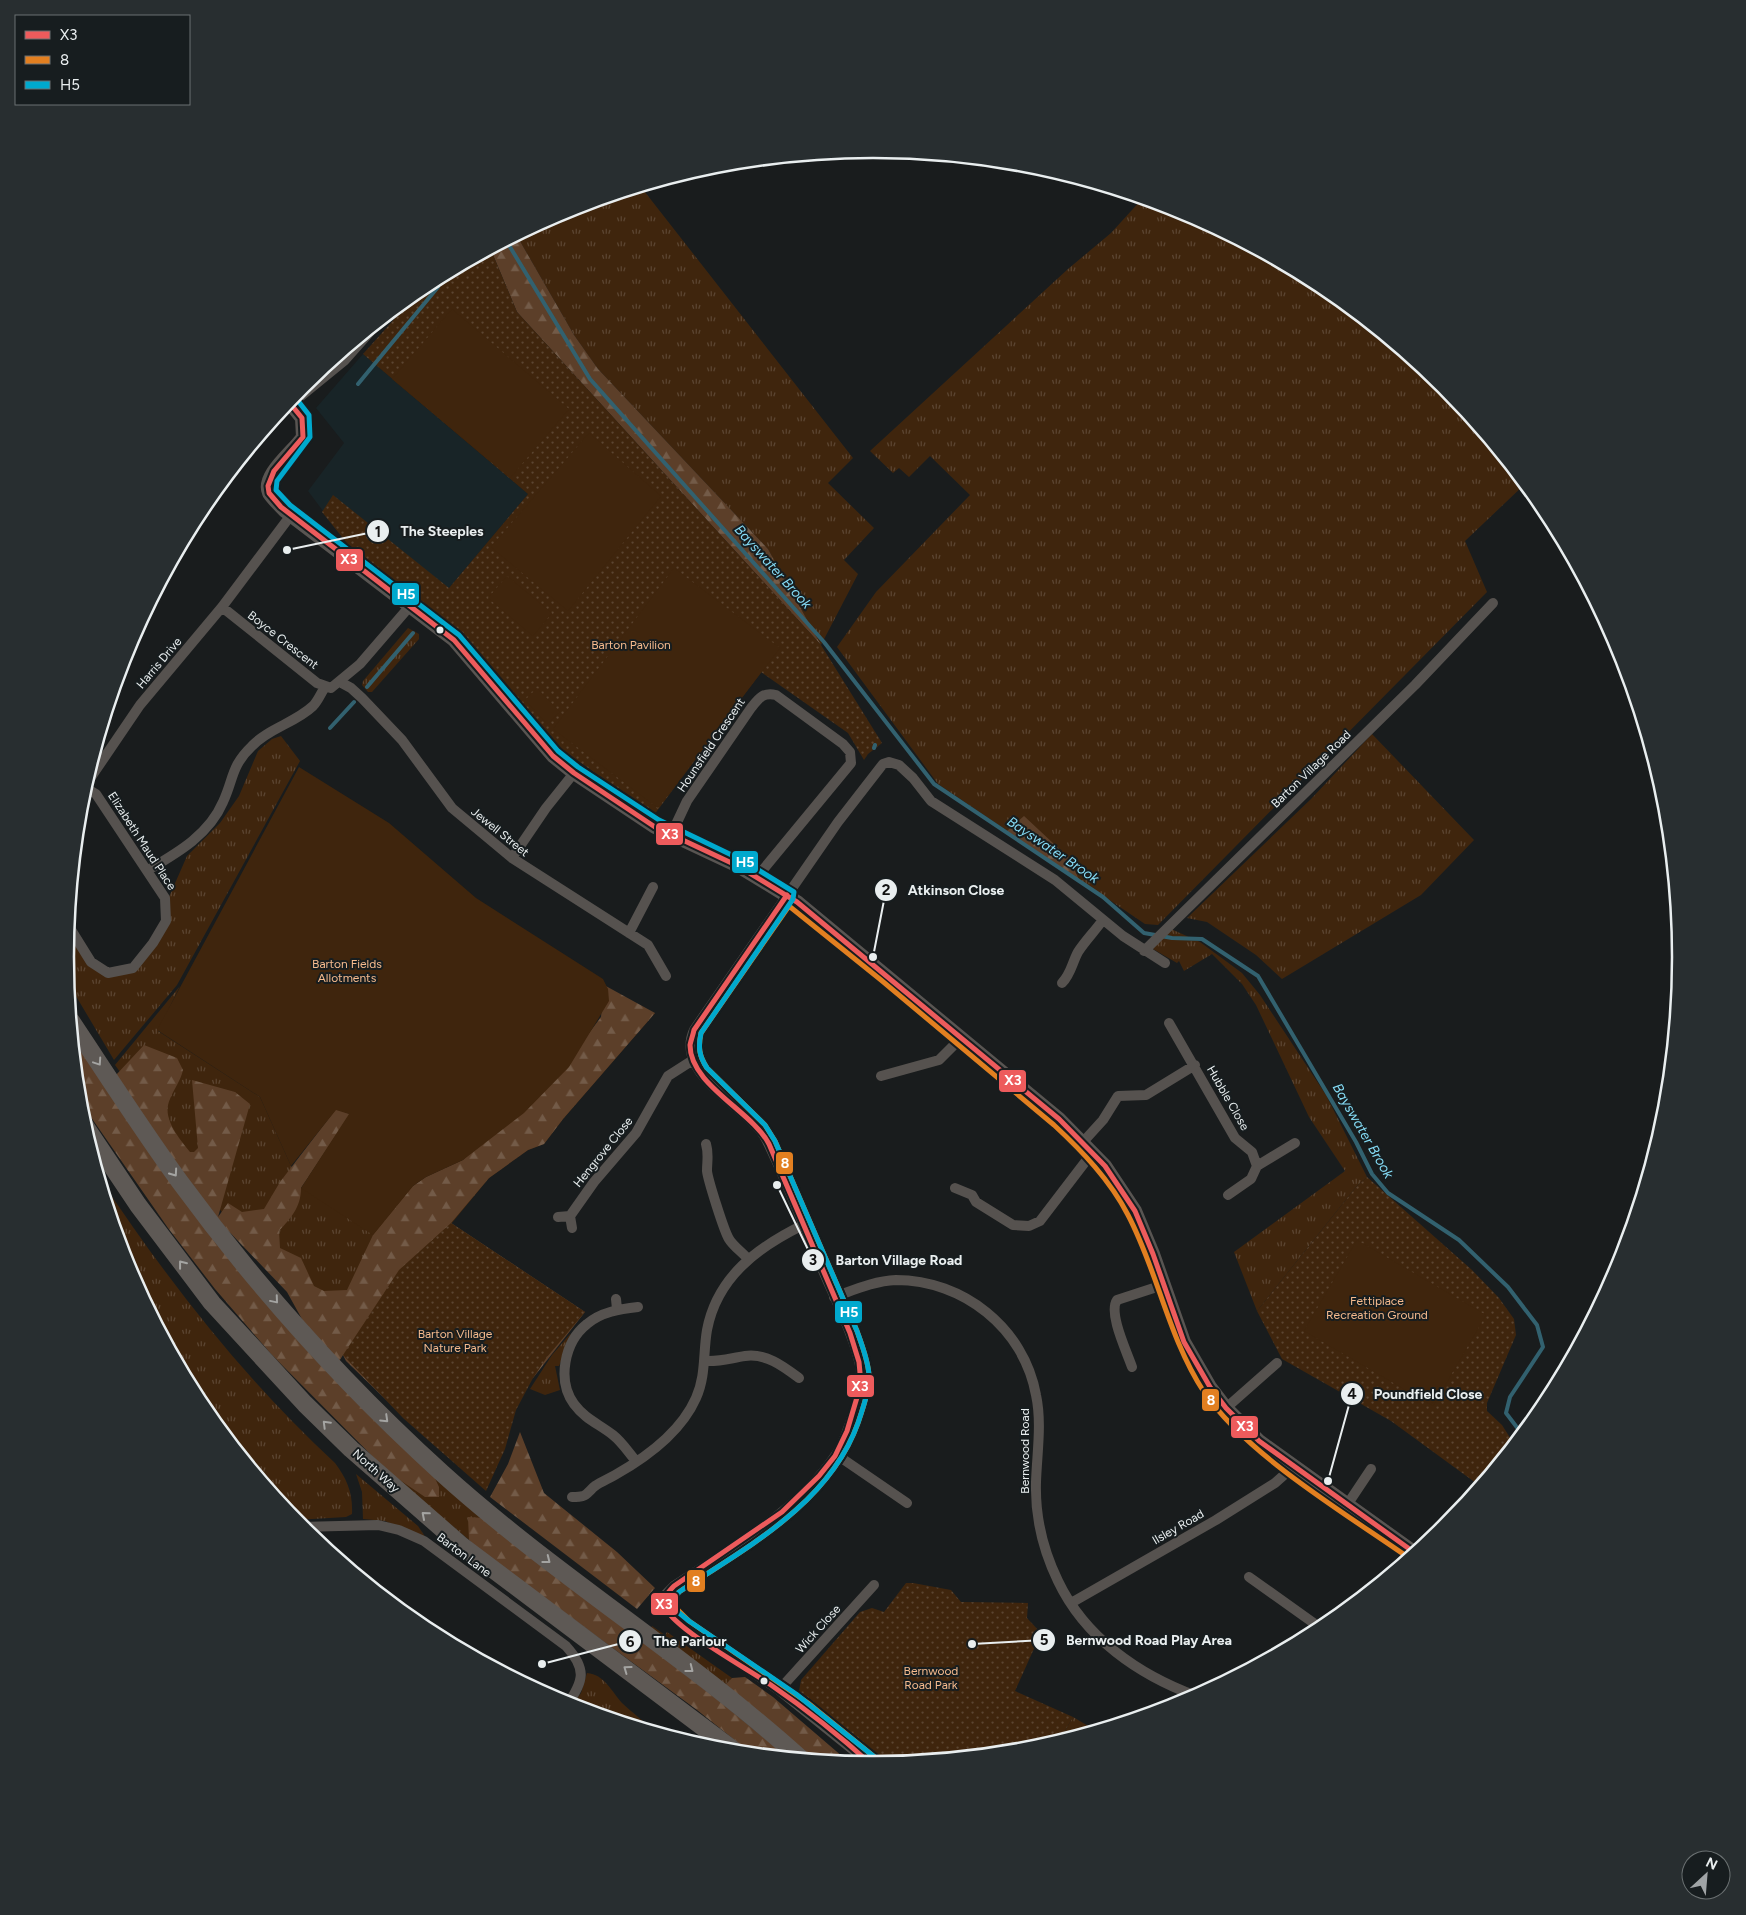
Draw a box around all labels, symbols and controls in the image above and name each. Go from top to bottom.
legend [15,15,190,105]
text: X3 [60,26,77,44]
text: 8 [60,51,69,69]
text: H5 [60,76,80,94]
callout: The Steeples [366,517,494,546]
water label: Bayswater Brook [731,521,816,613]
text: 1 [375,523,381,541]
text: The Steeples [401,523,484,540]
line badge: X3 [335,548,364,572]
text: X3 [340,551,358,568]
line badge: H5 [391,582,420,606]
text: H5 [397,586,415,603]
street label: Boyce Crescent [245,608,321,672]
unlabelled marker [435,625,445,635]
street label: Harris Drive [134,634,185,691]
park label: Barton Pavilion [591,638,671,652]
street label: Hounsfield Crescent [674,695,748,795]
street label: Barton Village Road [1268,727,1354,811]
street label: Elizabeth Maud Place [105,789,179,893]
street label: Jewell Street [468,804,532,860]
water label: Bayswater Brook [1004,813,1103,888]
line badge: X3 [655,822,684,846]
text: X3 [661,826,679,843]
line badge: H5 [731,850,759,874]
text: H5 [736,854,754,871]
callout: Atkinson Close [873,875,1015,904]
text: 2 [882,881,891,899]
text: Atkinson Close [908,882,1005,899]
park label: Barton Fields Allotments [312,957,382,985]
one-way arrow [92,1056,102,1065]
street label: Hubble Close [1204,1063,1252,1133]
line badge: X3 [998,1069,1027,1093]
text: X3 [1004,1072,1022,1089]
water label: Bayswater Brook [1329,1080,1398,1183]
street label: Hengrove Close [570,1114,636,1190]
line badge: 8 [775,1151,794,1175]
text: 8 [781,1155,789,1172]
one-way arrow [168,1167,177,1176]
callout: Barton Village Road [800,1245,972,1274]
text: 3 [809,1251,817,1269]
text: Barton Village Road [836,1252,962,1269]
one-way arrow [179,1260,188,1270]
one-way arrow [269,1294,278,1303]
park label: Fettiplace Recreation Ground [1326,1294,1428,1322]
line badge: H5 [834,1300,863,1324]
text: H5 [840,1304,858,1321]
park label: Barton Village Nature Park [418,1327,493,1355]
line badge: X3 [846,1374,875,1398]
text: X3 [851,1378,869,1395]
callout: Poundfield Close [1339,1380,1493,1409]
text: 4 [1347,1385,1357,1403]
text: Poundfield Close [1374,1386,1483,1403]
line badge: 8 [1201,1388,1220,1412]
text: 8 [1207,1392,1215,1409]
street label: Bernwood Road [1018,1408,1032,1494]
one-way arrow [379,1413,388,1422]
line badge: X3 [1230,1415,1259,1439]
text: X3 [1236,1418,1254,1435]
one-way arrow [323,1421,332,1430]
street label: North Way [350,1446,403,1496]
street label: Ilsley Road [1150,1507,1206,1547]
one-way arrow [421,1511,430,1520]
street label: Barton Lane [434,1530,494,1580]
one-way arrow [541,1554,550,1562]
line badge: 8 [686,1569,706,1593]
text: 8 [692,1573,700,1590]
line badge: X3 [650,1592,679,1616]
text: X3 [655,1596,673,1613]
street label: Wick Close [793,1602,844,1656]
callout: Bernwood Road Play Area [1031,1625,1242,1654]
callout: The Parlour [618,1627,736,1656]
text: 5 [1040,1631,1049,1649]
text: Bernwood Road Play Area [1066,1632,1232,1649]
text: 6 [626,1633,635,1651]
text: The Parlour [653,1633,727,1650]
one-way arrow [684,1664,693,1672]
park label: Bernwood Road Park [904,1664,958,1692]
one-way arrow [623,1666,633,1675]
unlabelled marker [759,1676,769,1686]
north arrow [1681,1850,1731,1900]
text: N [1703,1854,1720,1874]

